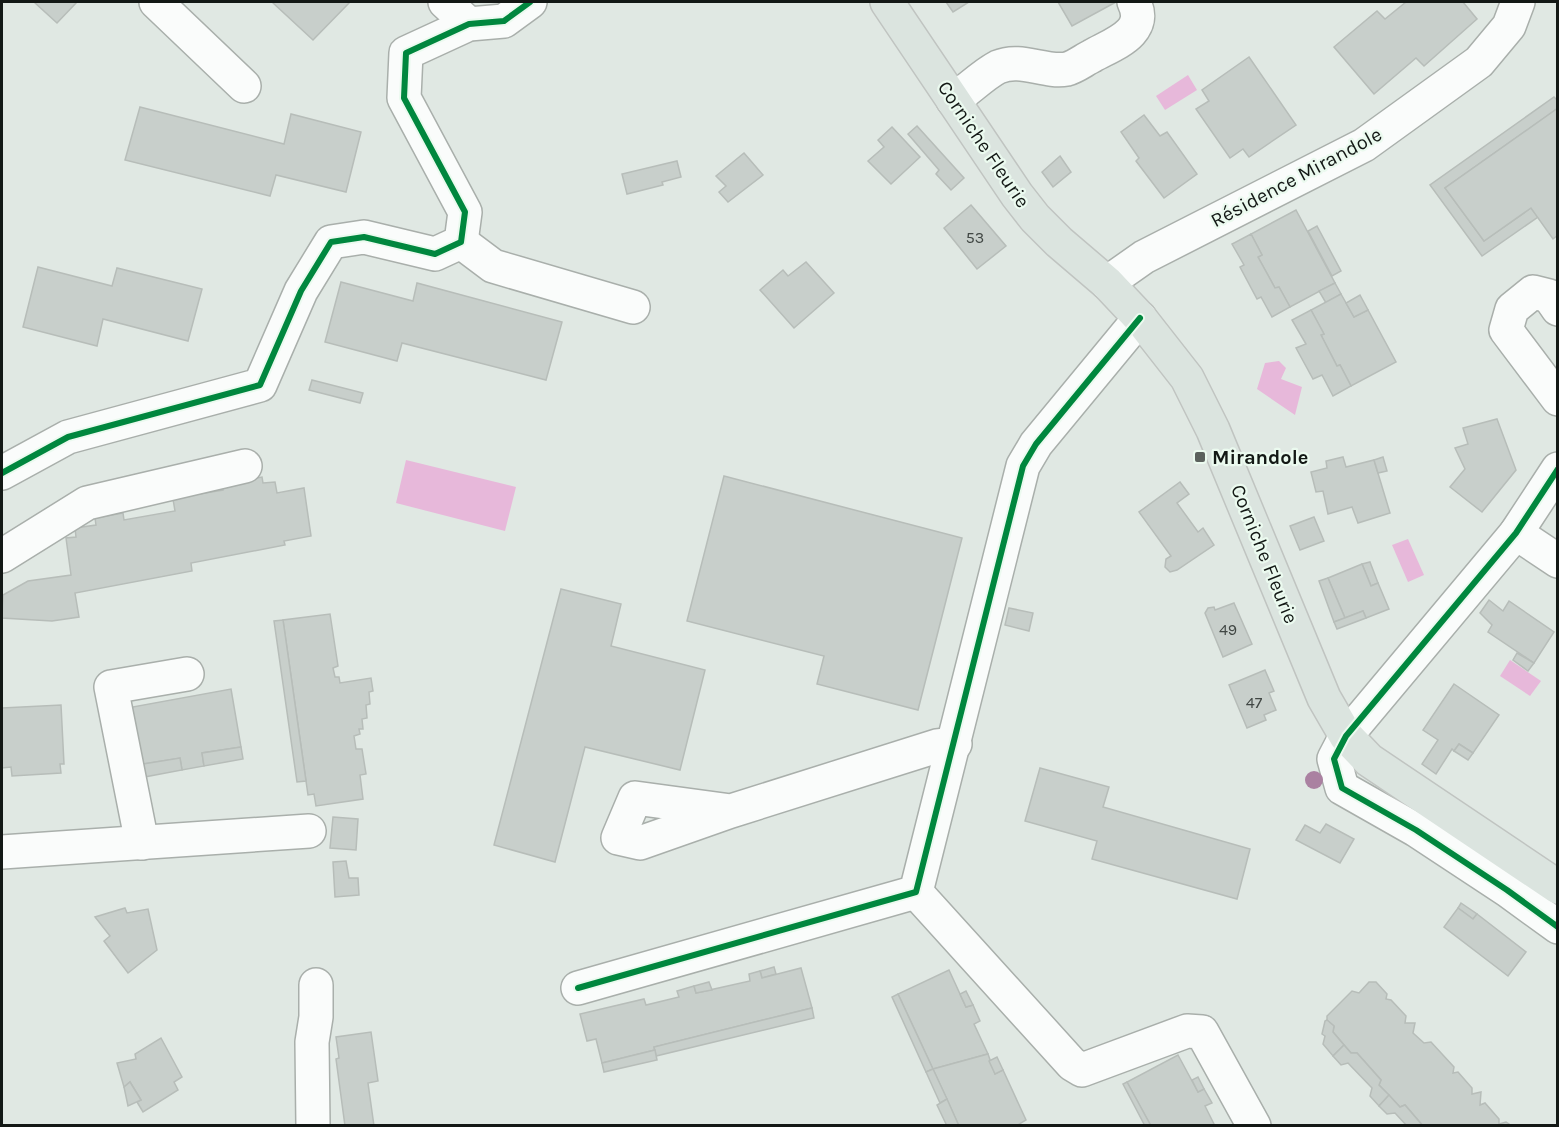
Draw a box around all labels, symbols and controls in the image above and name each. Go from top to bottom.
street label: Corniche Fleurie [933,77,1034,212]
street label: Résidence Mirandole [1207,123,1386,232]
house number: 53 [966,228,984,247]
place label: Mirandole [1212,446,1308,469]
marker: Mirandole [1193,450,1207,464]
street label: Corniche Fleurie [1226,481,1303,627]
house number: 49 [1219,620,1237,639]
house number: 47 [1246,693,1263,712]

